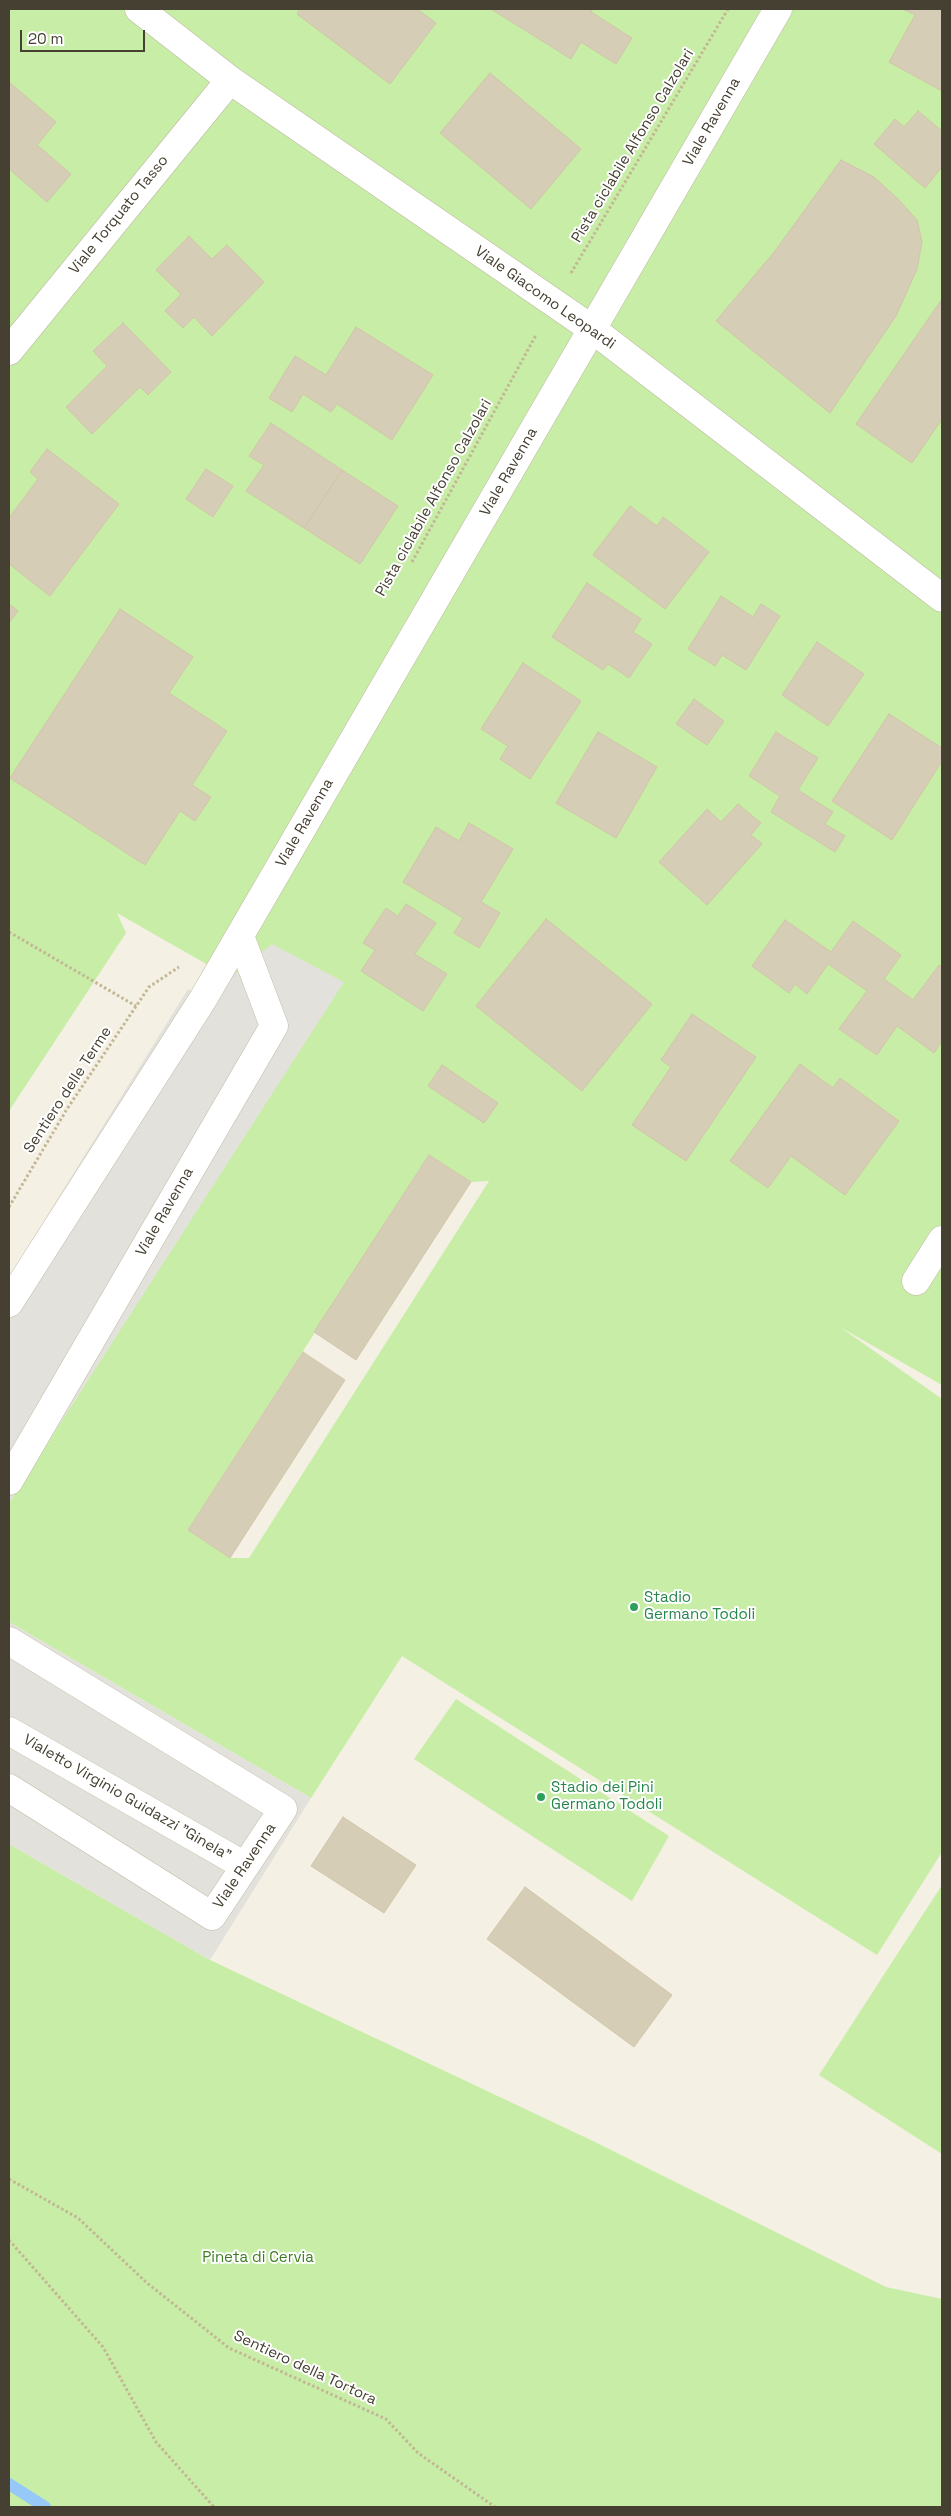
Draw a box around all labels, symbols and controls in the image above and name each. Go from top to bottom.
scale bar [22,20,148,52]
text: 20 m [28,29,63,48]
street label: Pista ciclabile Alfonso Calzolari [568,46,698,246]
street label: Viale Ravenna [679,74,745,170]
street label: Viale Torquato Tasso [65,152,173,278]
street label: Viale Giacomo Leopardi [471,243,619,353]
street label: Pista ciclabile Alfonso Calzolari [372,396,496,600]
street label: Viale Ravenna [476,424,542,520]
street label: Viale Ravenna [272,775,338,871]
street label: Sentiero delle Terme [20,1023,116,1157]
street label: Viale Ravenna [132,1164,198,1260]
place label: Stadio Germano Todoli [644,1589,755,1624]
marker: Stadio Germano Todoli [628,1601,640,1613]
street label: Vialetto Virginio Guidazzi "Ginela" [20,1731,234,1865]
place label: Stadio dei Pini Germano Todoli [551,1779,662,1814]
marker: Stadio dei Pini Germano Todoli [535,1791,547,1803]
street label: Viale Ravenna [210,1820,280,1912]
park label: Pineta di Cervia [202,2249,314,2267]
street label: Sentiero della Tortora [231,2327,379,2409]

